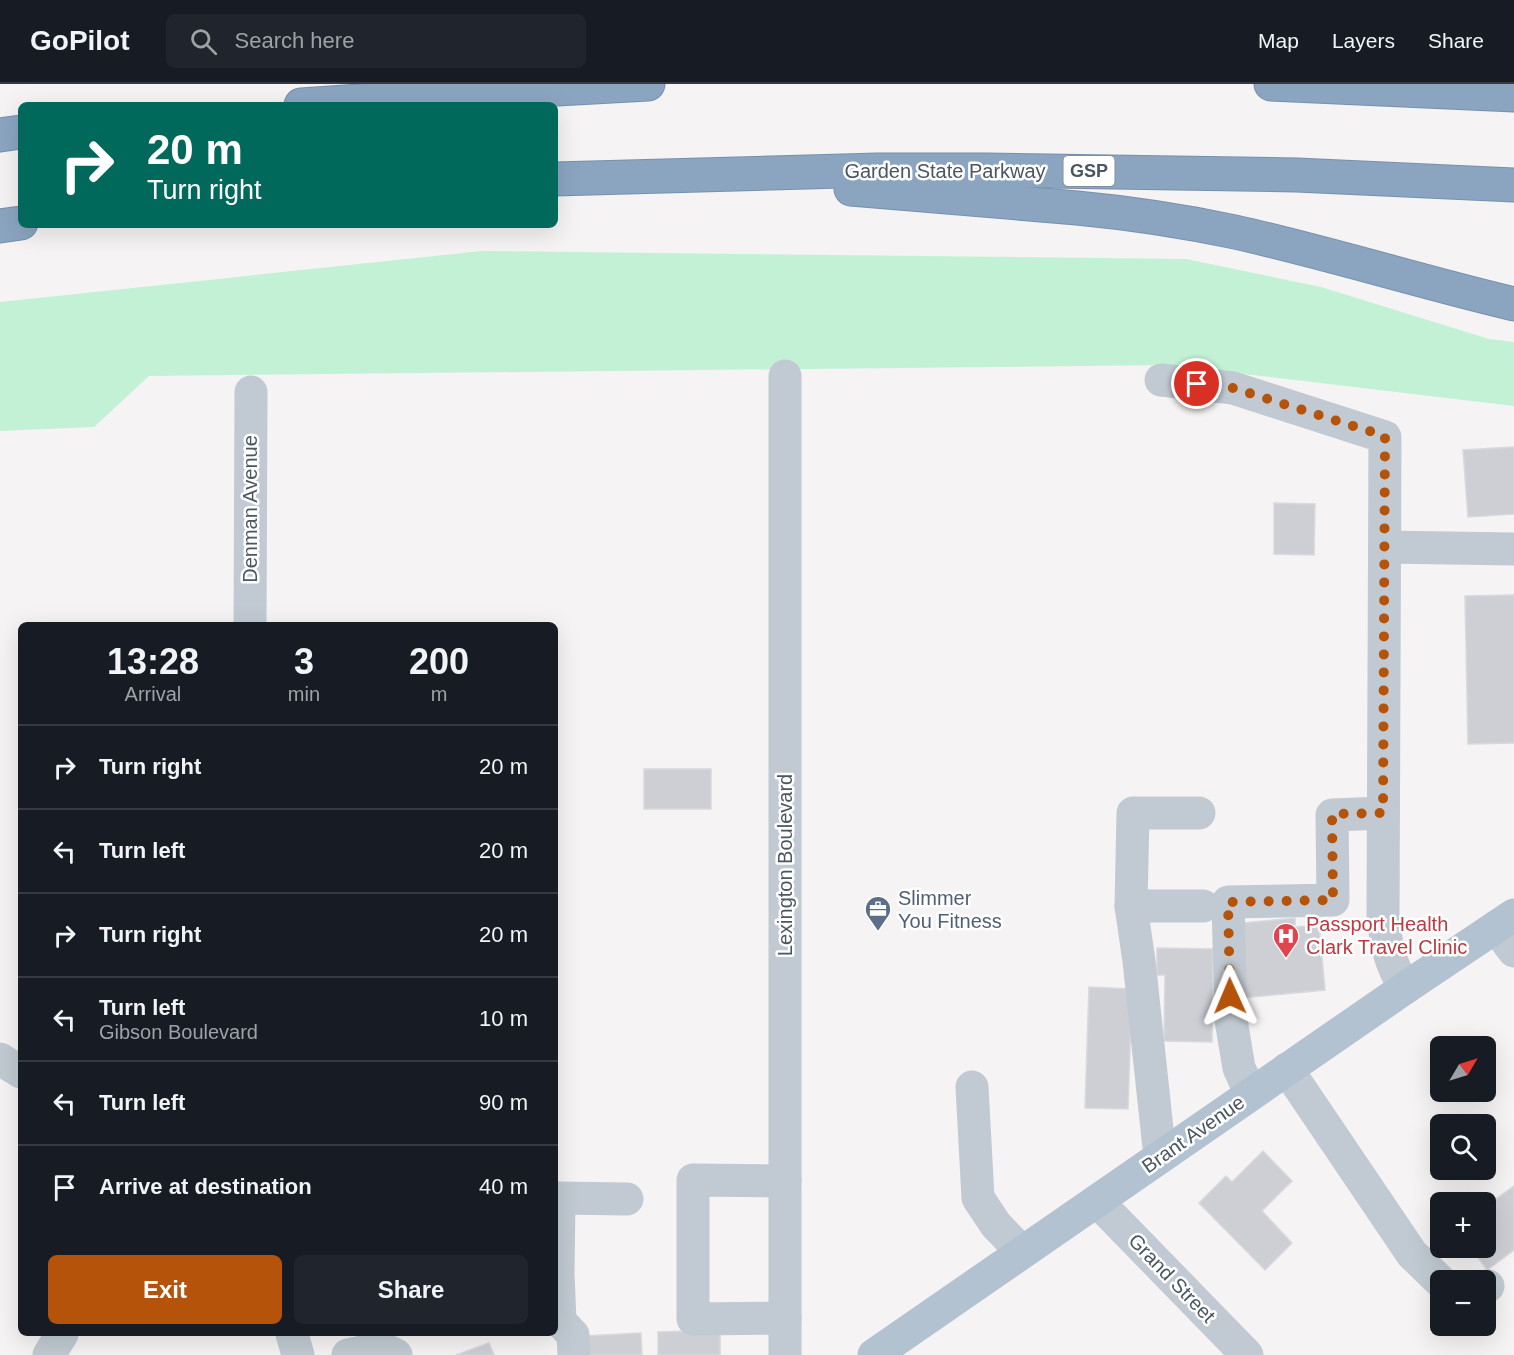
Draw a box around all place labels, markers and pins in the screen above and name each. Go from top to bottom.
pin [1171,358,1222,409]
place label: Slimmer You Fitness [898,887,1002,932]
office icon: Slimmer You Fitness [863,894,893,932]
place label: Passport Health Clark Travel Clinic [1306,913,1467,958]
hospital icon: Passport Health Clark Travel Clinic [1271,921,1301,959]

